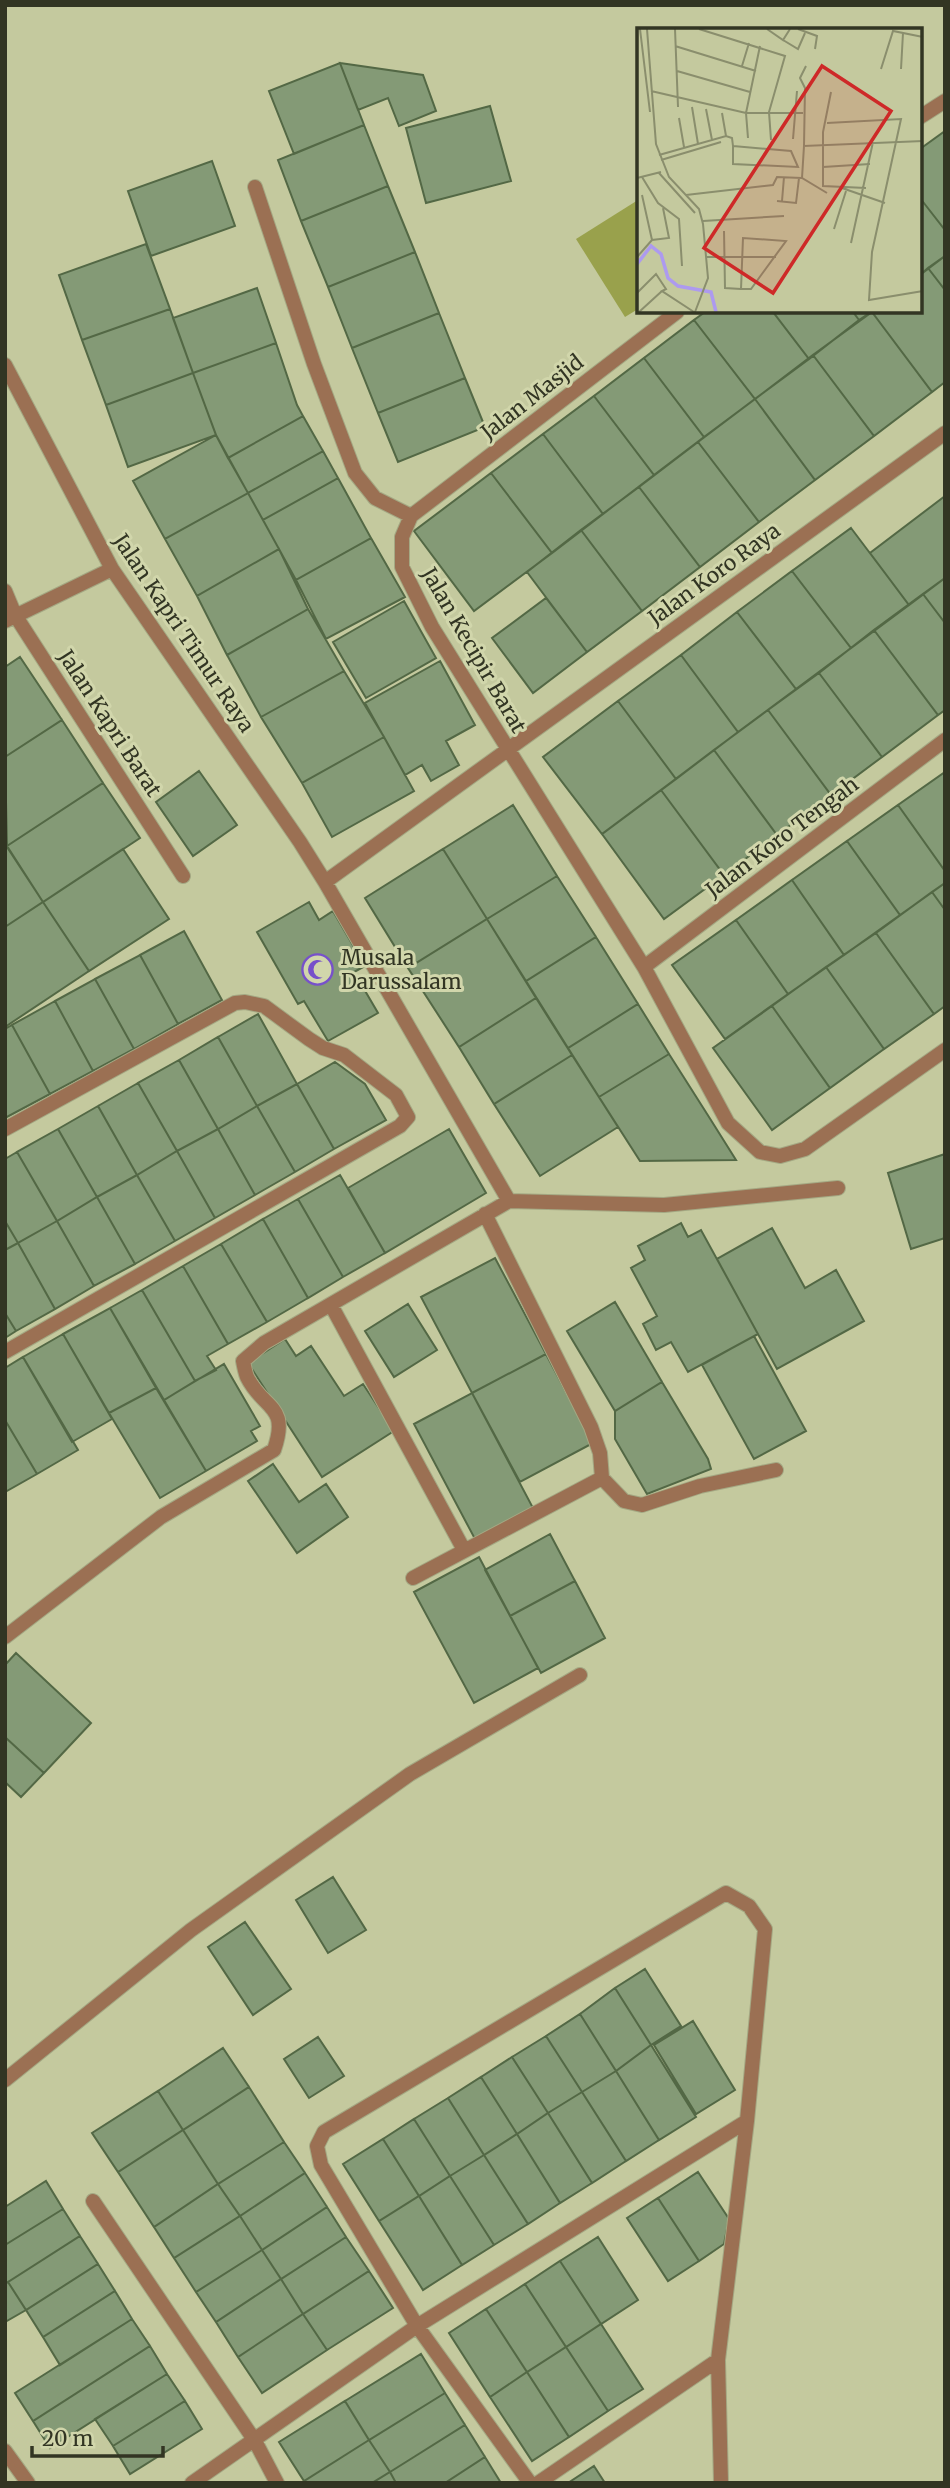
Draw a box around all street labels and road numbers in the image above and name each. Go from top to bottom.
street label: Jalan Masjid [474,348,589,446]
street label: Jalan Koro Raya [642,517,785,632]
street label: Jalan Kapri Timur Raya [107,528,261,737]
street label: Jalan Kecipir Barat [415,562,532,738]
street label: Jalan Kapri Barat [52,644,168,802]
street label: Jalan Koro Tengah [699,771,864,904]

